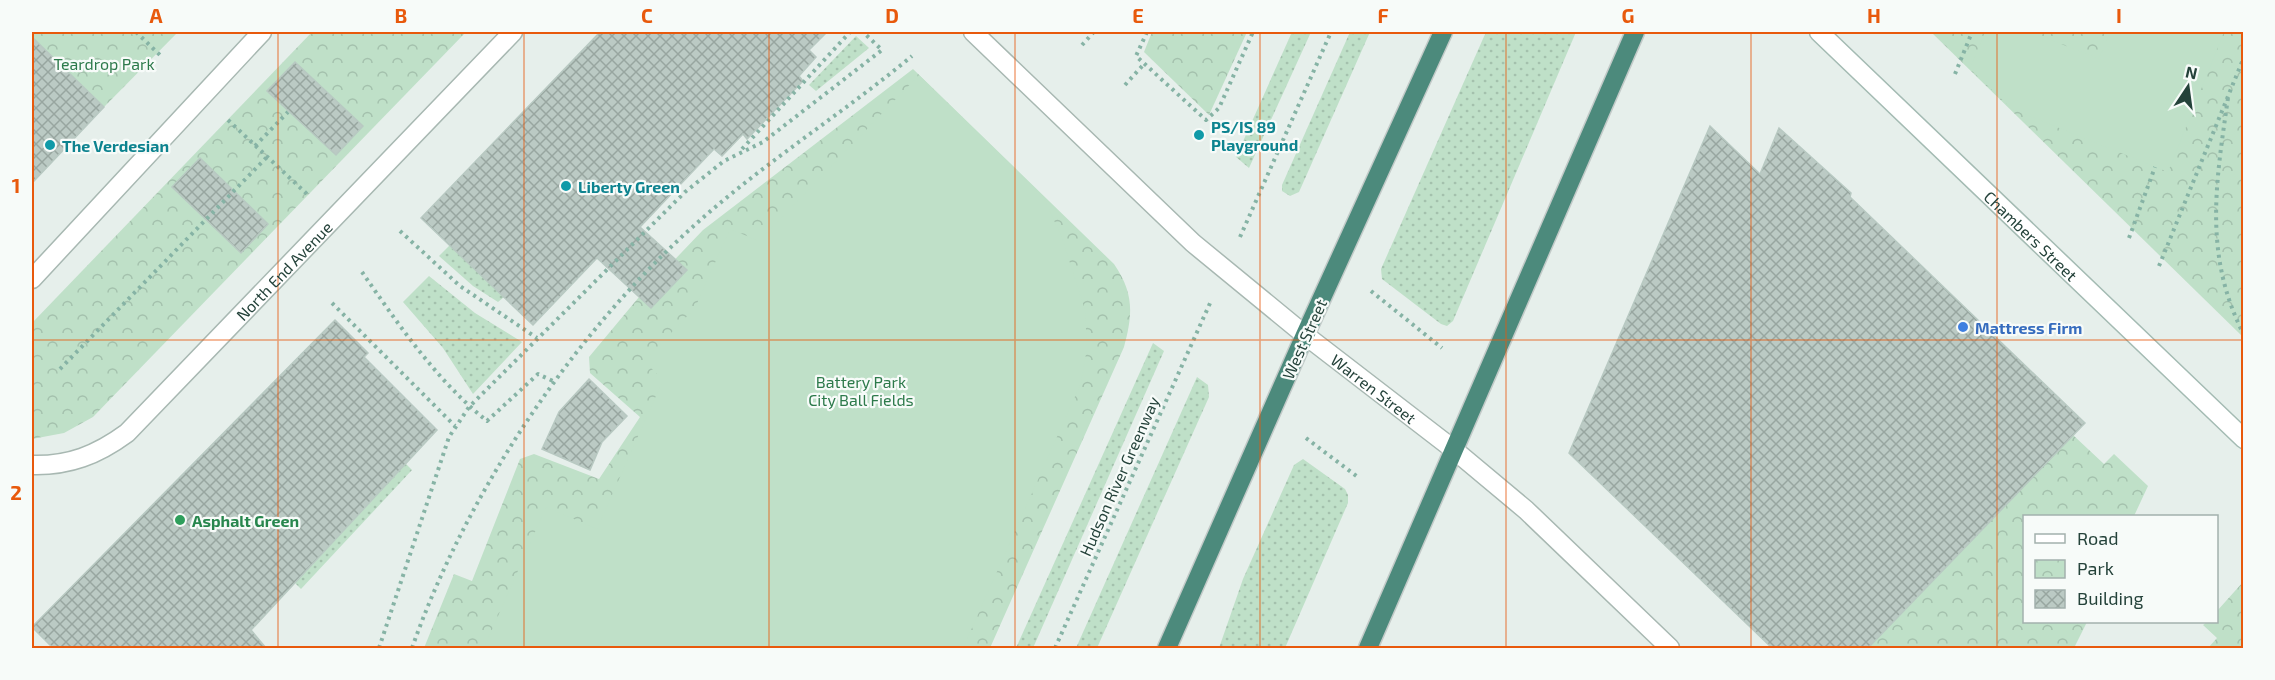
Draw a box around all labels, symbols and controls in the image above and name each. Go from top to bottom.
text: A [149,3,163,27]
text: B [395,3,407,27]
text: C [641,3,653,27]
text: D [885,3,899,27]
text: E [1132,3,1144,27]
text: F [1377,3,1389,27]
text: G [1622,3,1634,27]
text: H [1867,3,1881,27]
text: I [2116,3,2122,27]
park label: Teardrop Park [53,54,155,73]
north arrow [2158,57,2218,117]
text: N [2184,61,2199,82]
place label: PS/IS 89 Playground [1211,117,1298,155]
marker: PS/IS 89 Playground [1192,128,1206,142]
place label: The Verdesian [62,136,169,155]
marker: The Verdesian [43,138,57,152]
text: 1 [12,173,20,197]
place label: Liberty Green [578,177,680,197]
marker: Liberty Green [559,179,573,193]
street label: Chambers Street [1981,186,2082,284]
street label: North End Avenue [232,217,335,324]
street label: West Street [1278,296,1330,382]
place label: Mattress Firm [1975,318,2082,337]
marker: Mattress Firm [1956,320,1970,334]
street label: Warren Street [1328,349,1420,427]
park label: Battery Park City Ball Fields [808,372,914,409]
street label: Hudson River Greenway [1075,393,1163,559]
text: 2 [10,480,22,504]
place label: Asphalt Green [192,511,299,530]
marker: Asphalt Green [173,513,187,527]
legend [2023,515,2218,623]
text: Road [2077,527,2118,549]
text: Park [2077,557,2114,579]
text: Building [2077,587,2144,609]

